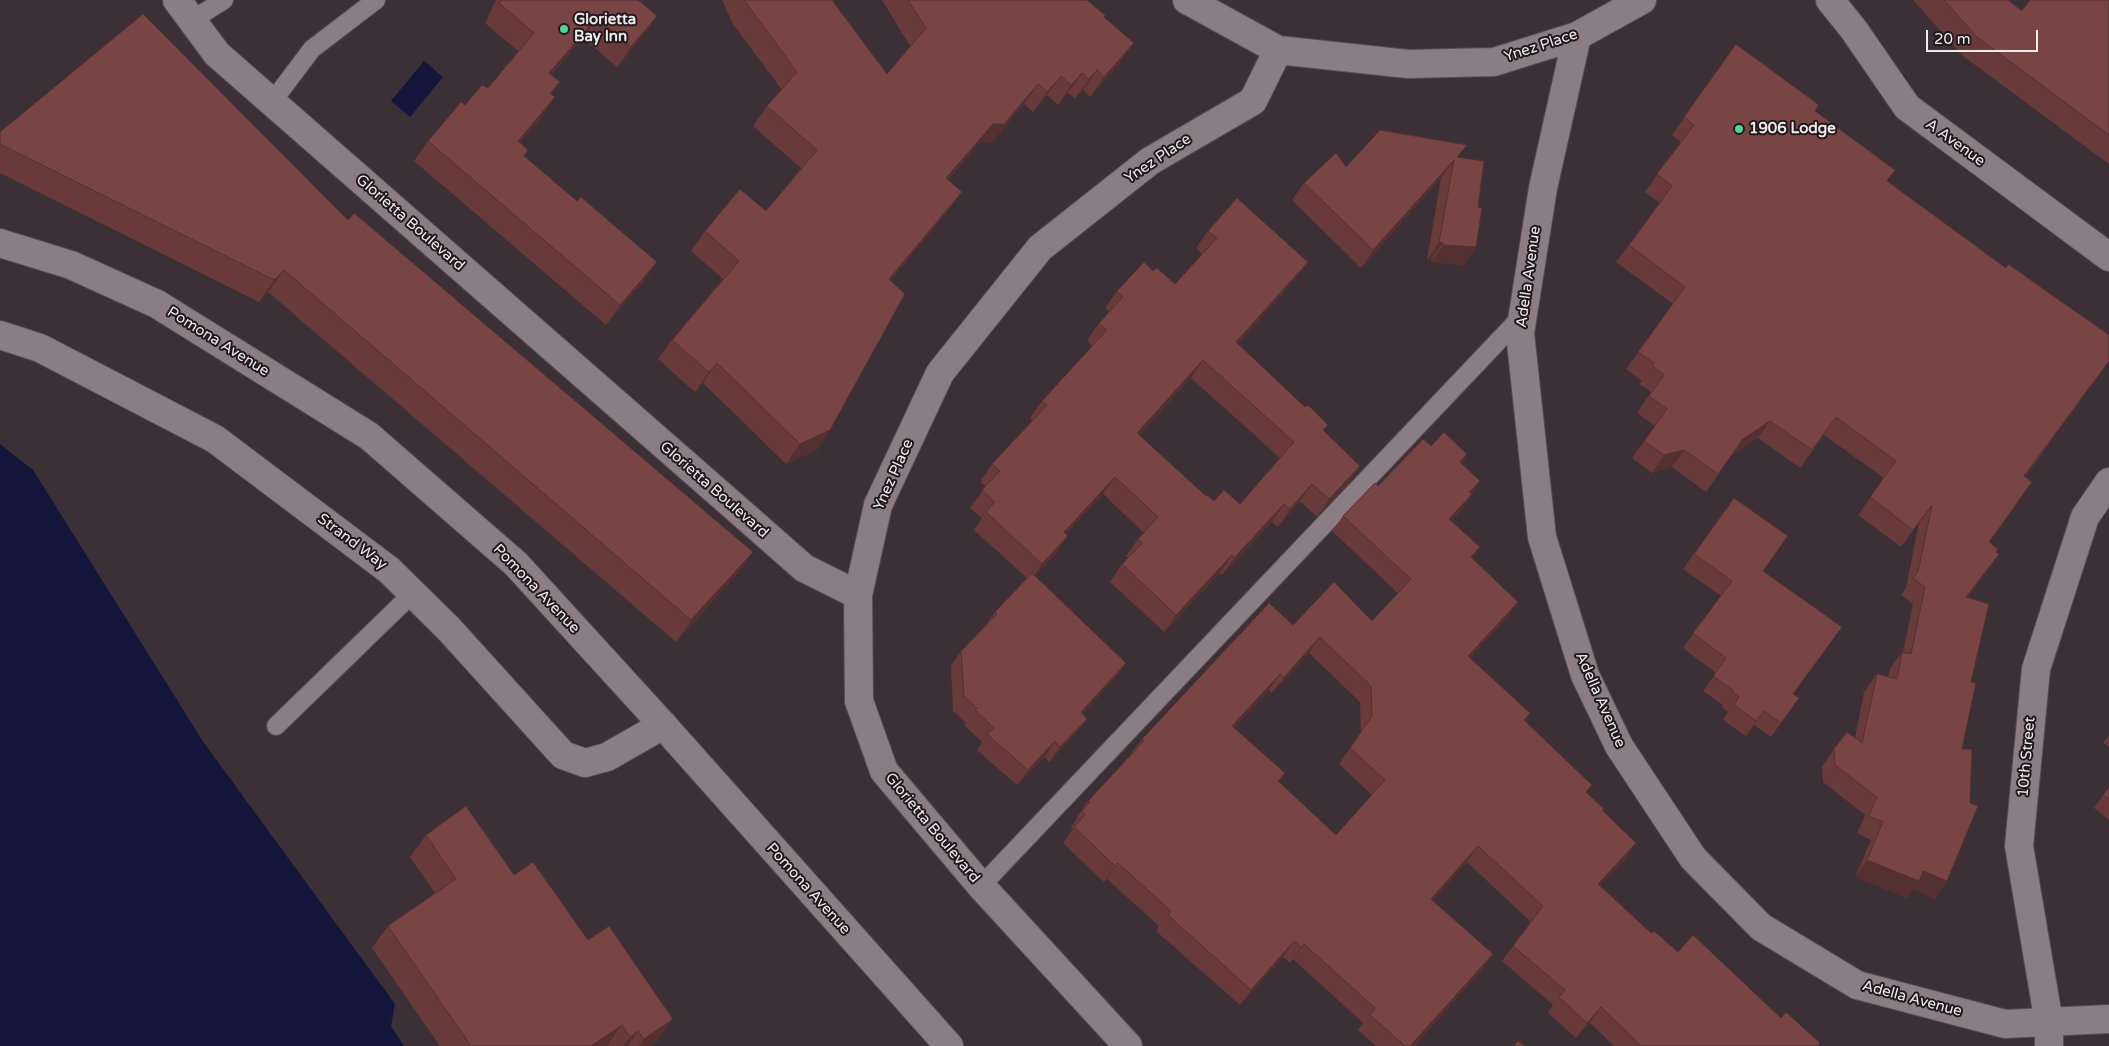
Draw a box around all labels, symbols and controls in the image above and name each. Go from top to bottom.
place label: Glorietta Bay Inn [574,11,636,46]
scale bar [1929,20,2042,52]
marker: Glorietta Bay Inn [558,23,570,35]
street label: Ynez Place [1502,26,1580,66]
text: 20 m [1934,30,1971,48]
street label: A Avenue [1922,116,1988,170]
place label: 1906 Lodge [1749,120,1836,138]
marker: 1906 Lodge [1733,123,1745,135]
street label: Ynez Place [1121,130,1195,188]
street label: Glorietta Boulevard [352,171,468,275]
street label: Adella Avenue [1513,225,1545,329]
street label: Pomona Avenue [164,303,272,381]
street label: Ynez Place [870,437,918,513]
street label: Glorietta Boulevard [656,438,772,542]
street label: Strand Way [314,510,390,574]
street label: Pomona Avenue [489,541,583,637]
street label: Adella Avenue [1571,650,1629,750]
street label: 10th Street [2015,716,2039,798]
street label: Glorietta Boulevard [881,769,983,887]
street label: Pomona Avenue [762,839,854,939]
street label: Adella Avenue [1860,977,1964,1021]

